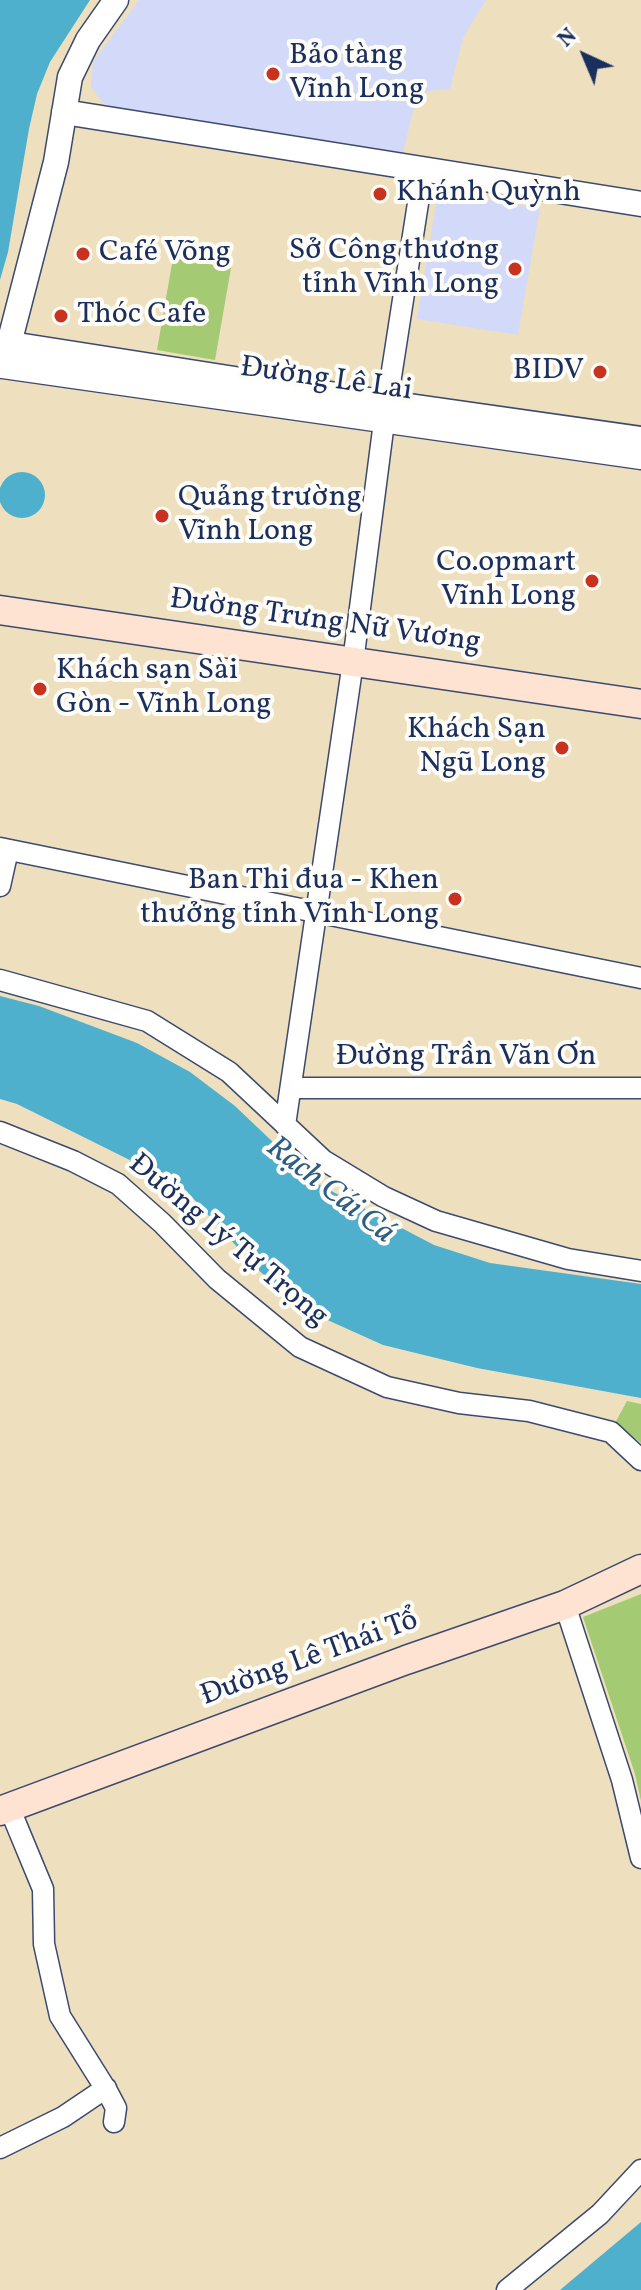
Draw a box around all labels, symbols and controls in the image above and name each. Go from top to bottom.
north arrow [545,16,625,96]
text: N [551,22,584,55]
place label: Bảo tàng Vĩnh Long [289,39,424,110]
marker: Bảo tàng Vĩnh Long [264,65,282,83]
place label: Khánh Quỳnh [396,176,581,212]
marker: Khánh Quỳnh [371,185,389,203]
place label: Sở Công thương tỉnh Vĩnh Long [289,234,499,304]
place label: Café Võng [99,236,231,272]
marker: Café Võng [74,245,92,263]
marker: Sở Công thương tỉnh Vĩnh Long [506,260,524,278]
place label: Thóc Cafe [77,298,206,334]
marker: Thóc Cafe [52,307,70,325]
street label: Đường Lê Lai [238,351,414,411]
place label: BIDV [513,354,584,390]
marker: BIDV [591,363,609,381]
place label: Quảng trường Vĩnh Long [178,481,362,552]
marker: Quảng trường Vĩnh Long [153,507,171,525]
place label: Co.opmart Vĩnh Long [436,546,576,616]
marker: Co.opmart Vĩnh Long [583,572,601,590]
street label: Đường Trưng Nữ Vương [167,583,483,663]
place label: Khách sạn Sài Gòn - Vĩnh Long [56,654,272,724]
marker: Khách sạn Sài Gòn - Vĩnh Long [31,680,49,698]
place label: Khách Sạn Ngũ Long [407,713,546,784]
marker: Khách Sạn Ngũ Long [553,739,571,757]
place label: Ban Thi đua - Khen thưởng tỉnh Vĩnh Long [140,864,439,934]
marker: Ban Thi đua - Khen thưởng tỉnh Vĩnh Long [446,890,464,908]
street label: Đường Trần Văn Ơn [335,1040,597,1076]
water label: Rạch Cái Cá [257,1130,401,1254]
street label: Đường Lý Tự Trọng [120,1148,334,1336]
street label: Đường Lê Thái Tổ [196,1604,424,1716]

